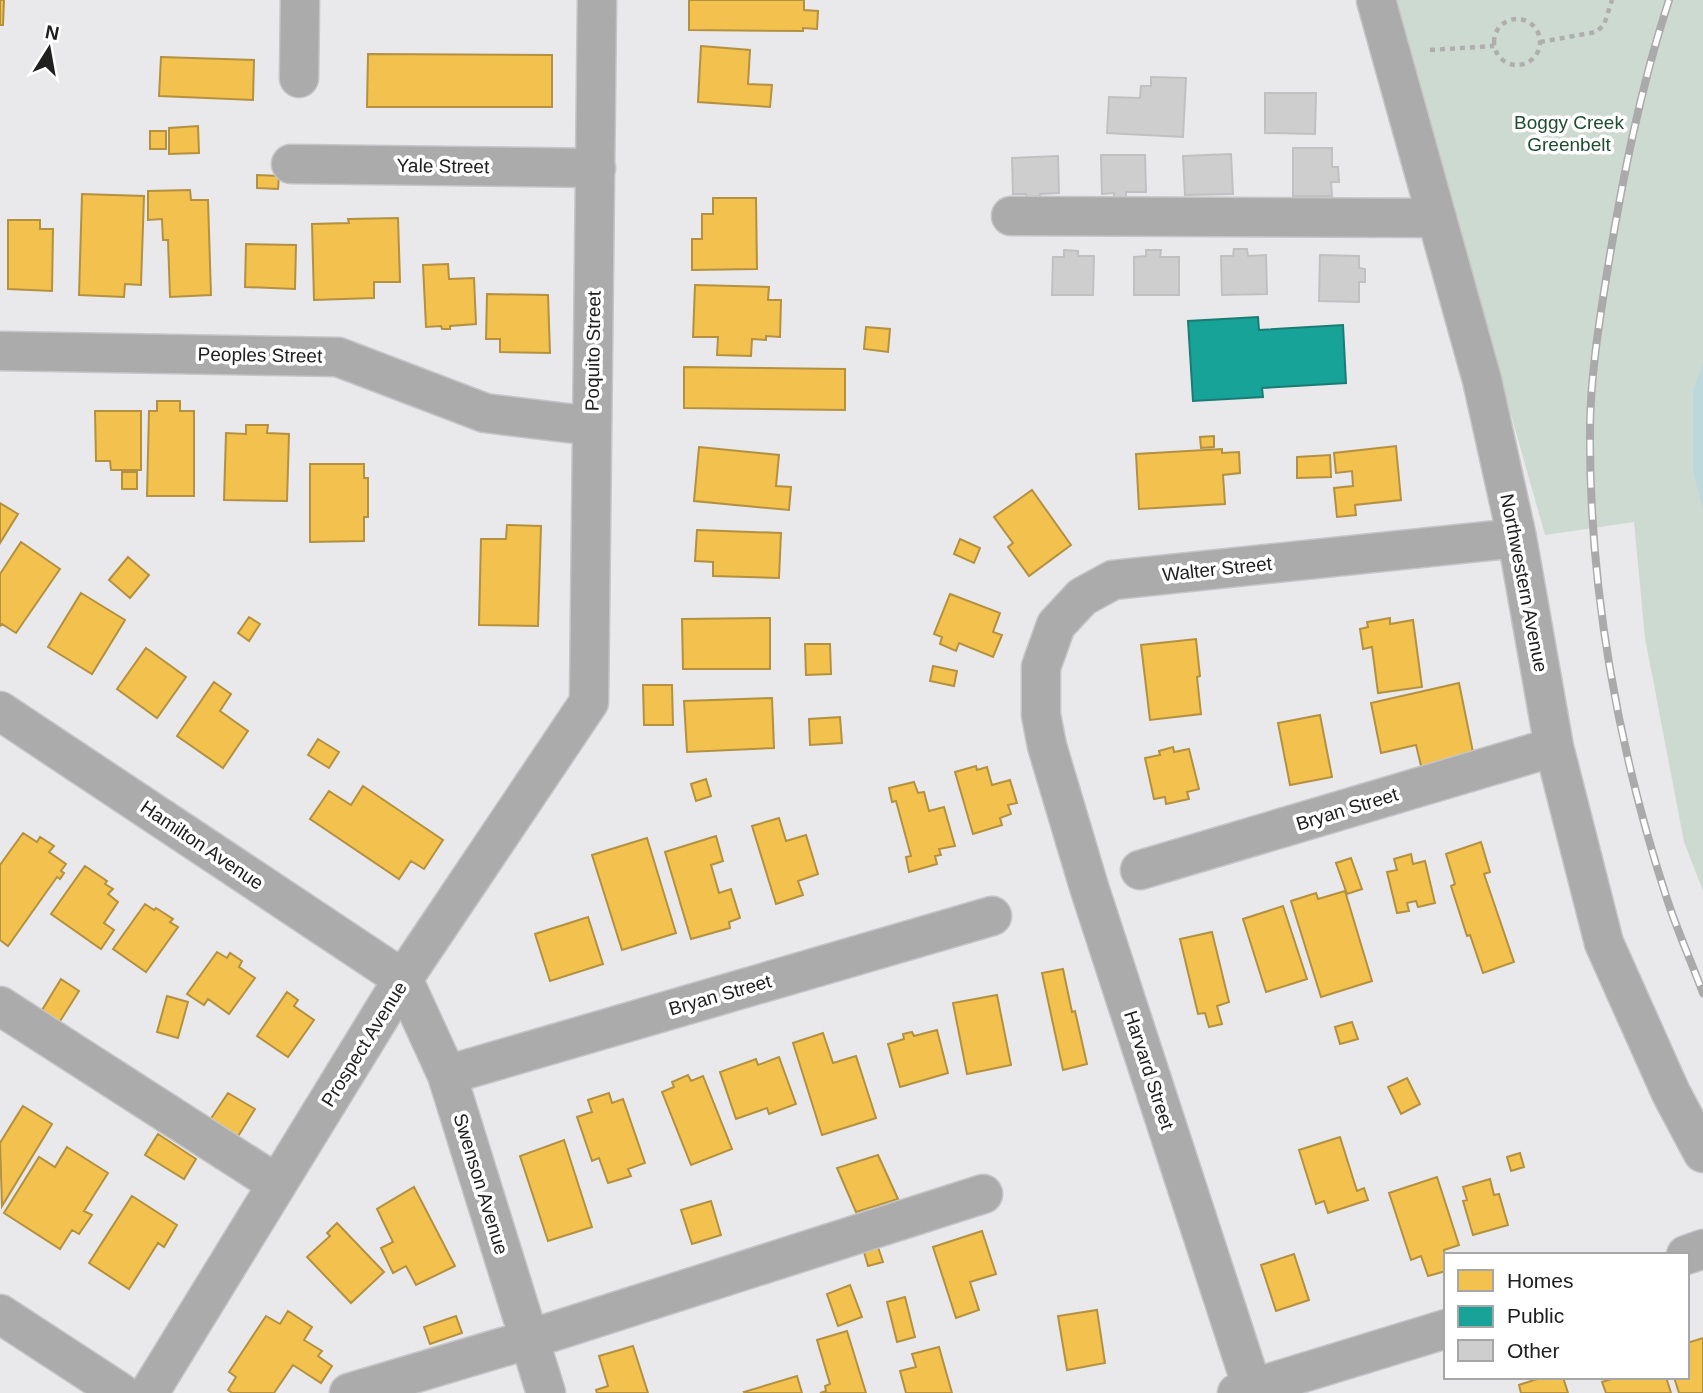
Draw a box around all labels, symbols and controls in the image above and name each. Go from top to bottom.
north arrow [14,14,84,84]
text: N [43,21,61,44]
park label: Boggy Creek Greenbelt [1514,112,1624,155]
street label: Yale Street [397,155,490,177]
street label: Poquito Street [581,290,605,411]
street label: Peoples Street [198,343,323,367]
street label: Northwestern Avenue [1496,492,1552,674]
street label: Walter Street [1161,553,1274,585]
street label: Bryan Street [1293,783,1401,834]
street label: Hamilton Avenue [137,796,267,894]
street label: Bryan Street [666,970,774,1020]
street label: Prospect Avenue [317,978,411,1110]
street label: Harvard Street [1120,1008,1178,1133]
street label: Swenson Avenue [450,1111,512,1257]
legend [1444,1253,1689,1379]
text: Homes [1507,1269,1574,1292]
text: Public [1507,1304,1564,1327]
text: Other [1507,1339,1560,1362]

